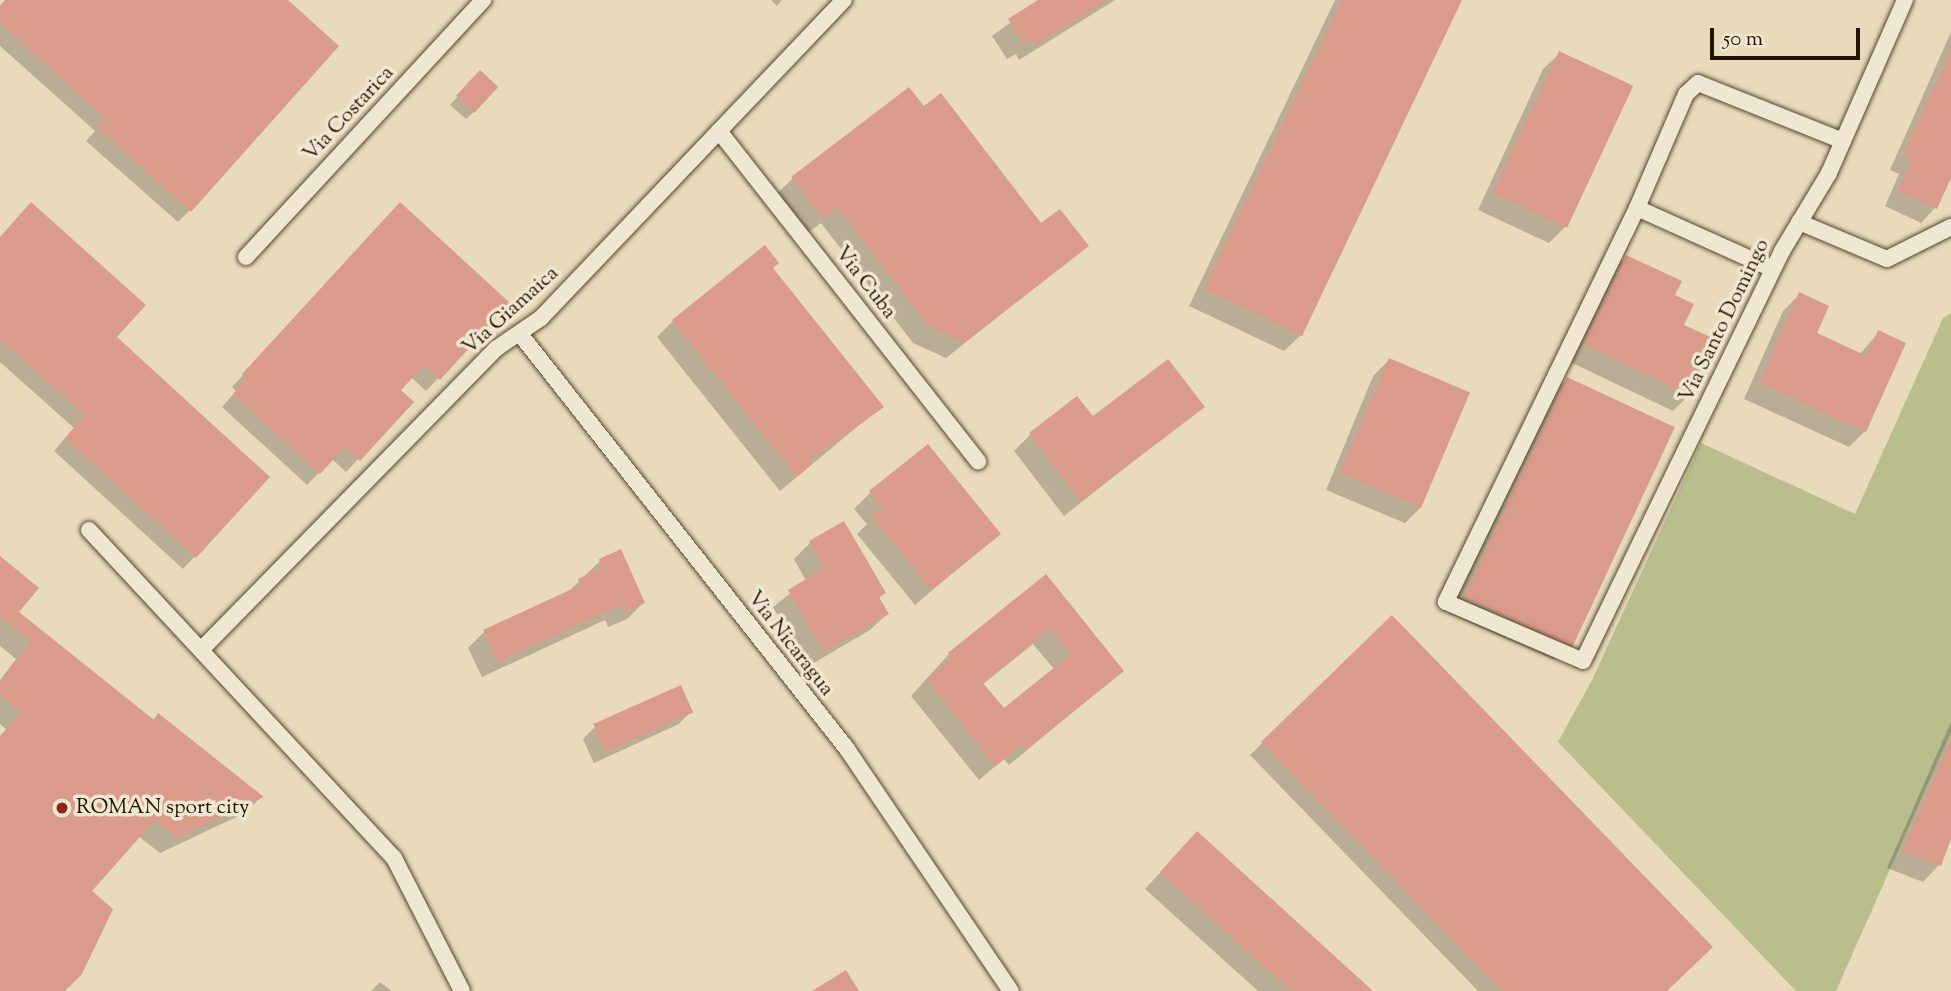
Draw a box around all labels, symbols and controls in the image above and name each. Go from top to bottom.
scale bar [1713,14,1864,58]
text: 50 m [1723,25,1763,55]
street label: Via Costarica [298,61,400,167]
street label: Via Santo Domingo [1675,235,1775,407]
street label: Via Cuba [829,242,901,324]
street label: Via Giamaica [458,261,564,361]
street label: Via Nicaragua [741,586,839,702]
place label: ROMAN sport city [76,795,250,821]
marker: ROMAN sport city [54,800,70,816]

